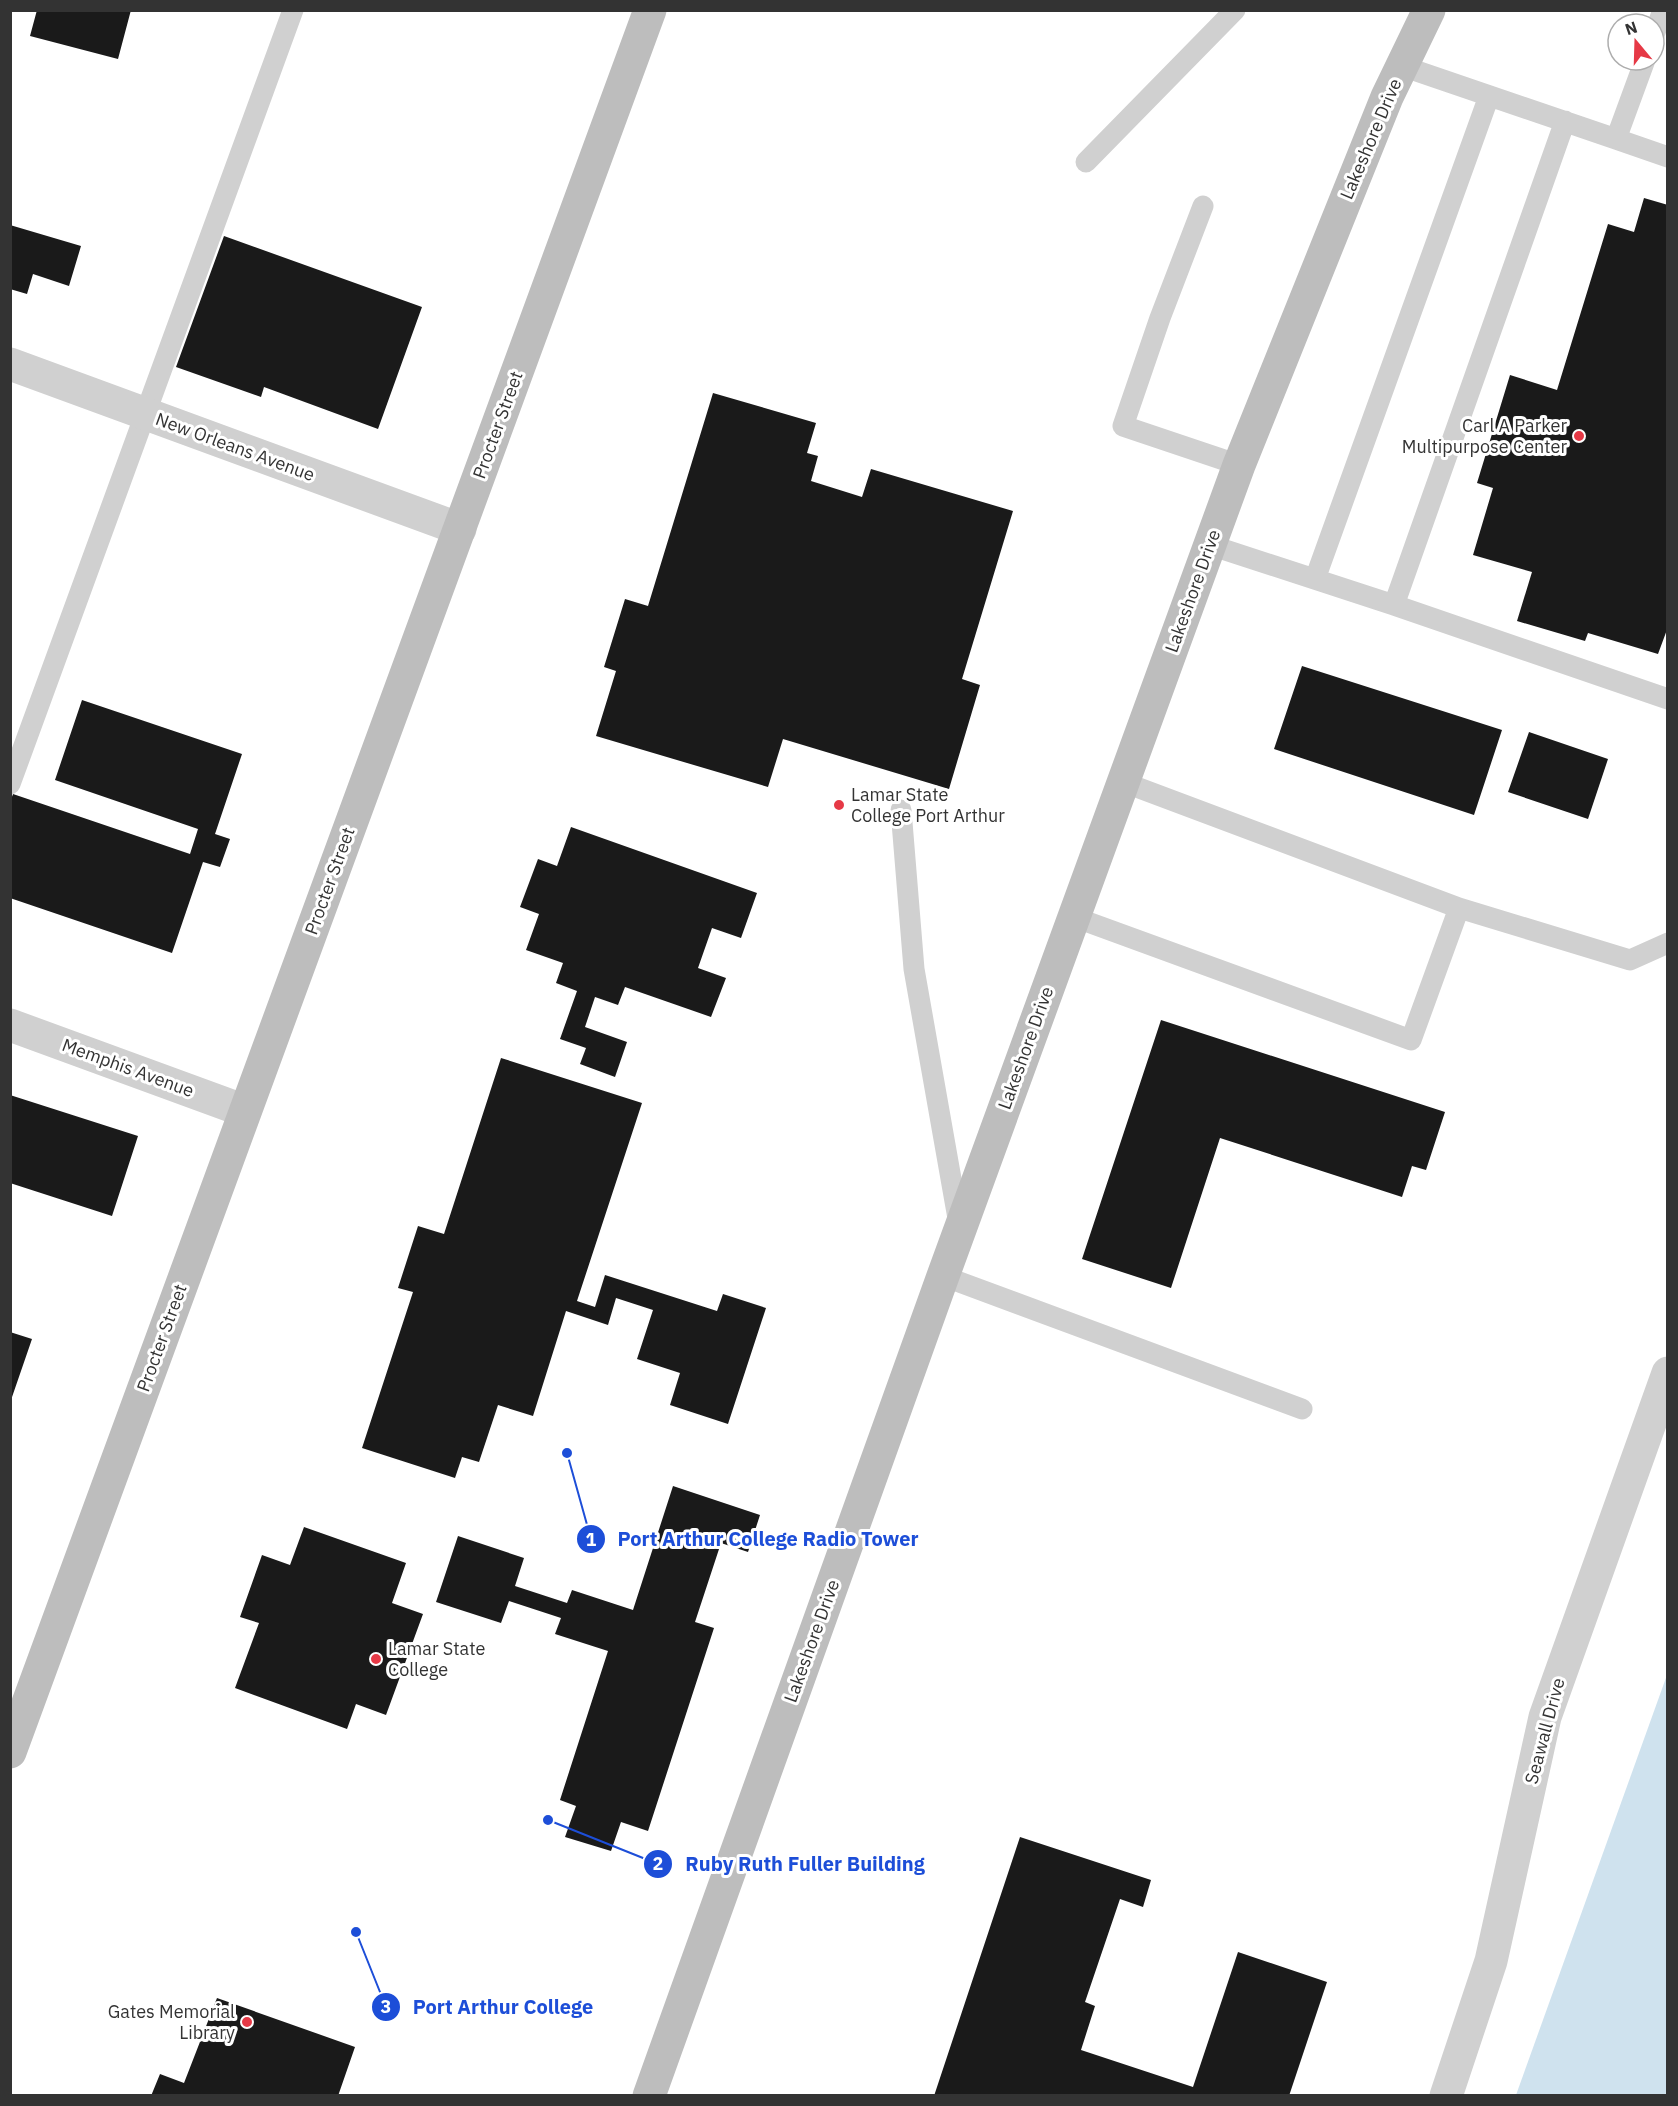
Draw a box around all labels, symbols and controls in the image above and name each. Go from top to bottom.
north arrow [1606,12,1666,72]
text: N [1622,16,1640,39]
street label: Lakeshore Drive [1335,75,1406,203]
street label: Procter Street [467,368,528,482]
street label: New Orleans Avenue [152,407,318,486]
place label: Carl A Parker Multipurpose Center [1402,414,1567,458]
marker: Carl A Parker Multipurpose Center [1572,429,1586,443]
street label: Lakeshore Drive [1160,526,1225,655]
place label: Lamar State College Port Arthur [851,783,1005,827]
marker: Lamar State College Port Arthur [832,798,846,812]
street label: Procter Street [299,824,360,938]
street label: Lakeshore Drive [993,983,1058,1112]
street label: Memphis Avenue [59,1033,197,1102]
street label: Procter Street [131,1281,192,1395]
callout: Port Arthur College Radio Tower [576,1520,931,1558]
text: Port Arthur College Radio Tower [617,1525,919,1552]
text: 1 [586,1528,597,1551]
street label: Lakeshore Drive [779,1576,844,1705]
place label: Lamar State College [388,1637,485,1681]
marker: Lamar State College [369,1652,383,1666]
street label: Seawall Drive [1519,1675,1570,1786]
callout: Ruby Ruth Fuller Building [643,1845,937,1883]
text: Ruby Ruth Fuller Building [685,1850,926,1877]
text: 2 [653,1852,663,1875]
callout: Port Arthur College [371,1988,605,2026]
text: Port Arthur College [413,1993,593,2020]
text: 3 [381,1995,391,2018]
place label: Gates Memorial Library [108,2000,235,2044]
marker: Gates Memorial Library [240,2015,254,2029]

